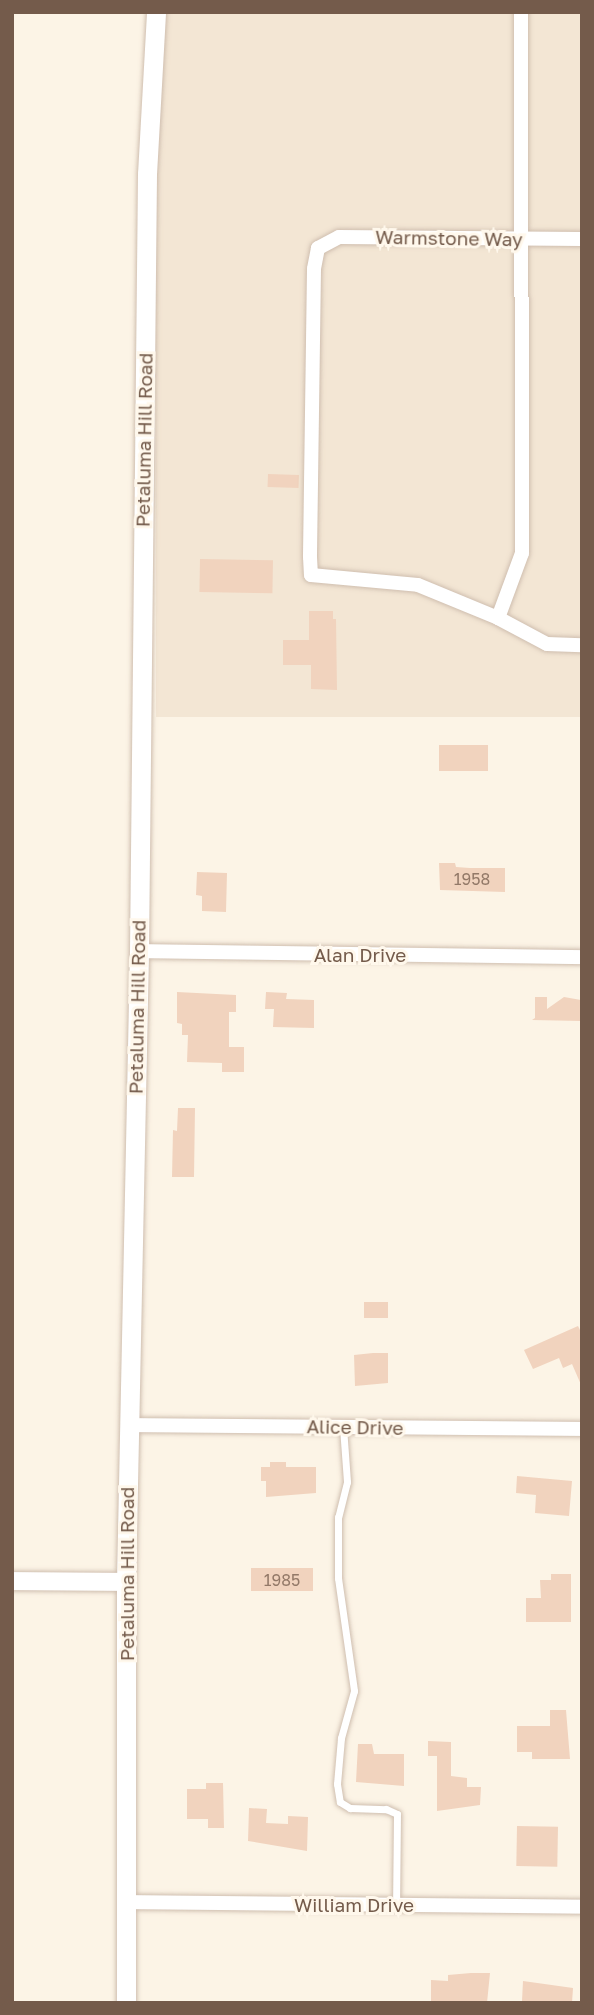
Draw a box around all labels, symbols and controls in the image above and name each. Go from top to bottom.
street label: Warmstone Way [375,225,523,251]
street label: Petaluma Hill Road [131,353,157,527]
house number: 1958 [454,869,490,889]
street label: Petaluma Hill Road [124,920,150,1094]
street label: Alan Drive [314,944,406,966]
street label: Alice Drive [306,1415,404,1439]
street label: Petaluma Hill Road [116,1487,138,1661]
house number: 1985 [264,1570,300,1590]
street label: William Drive [294,1894,414,1916]

